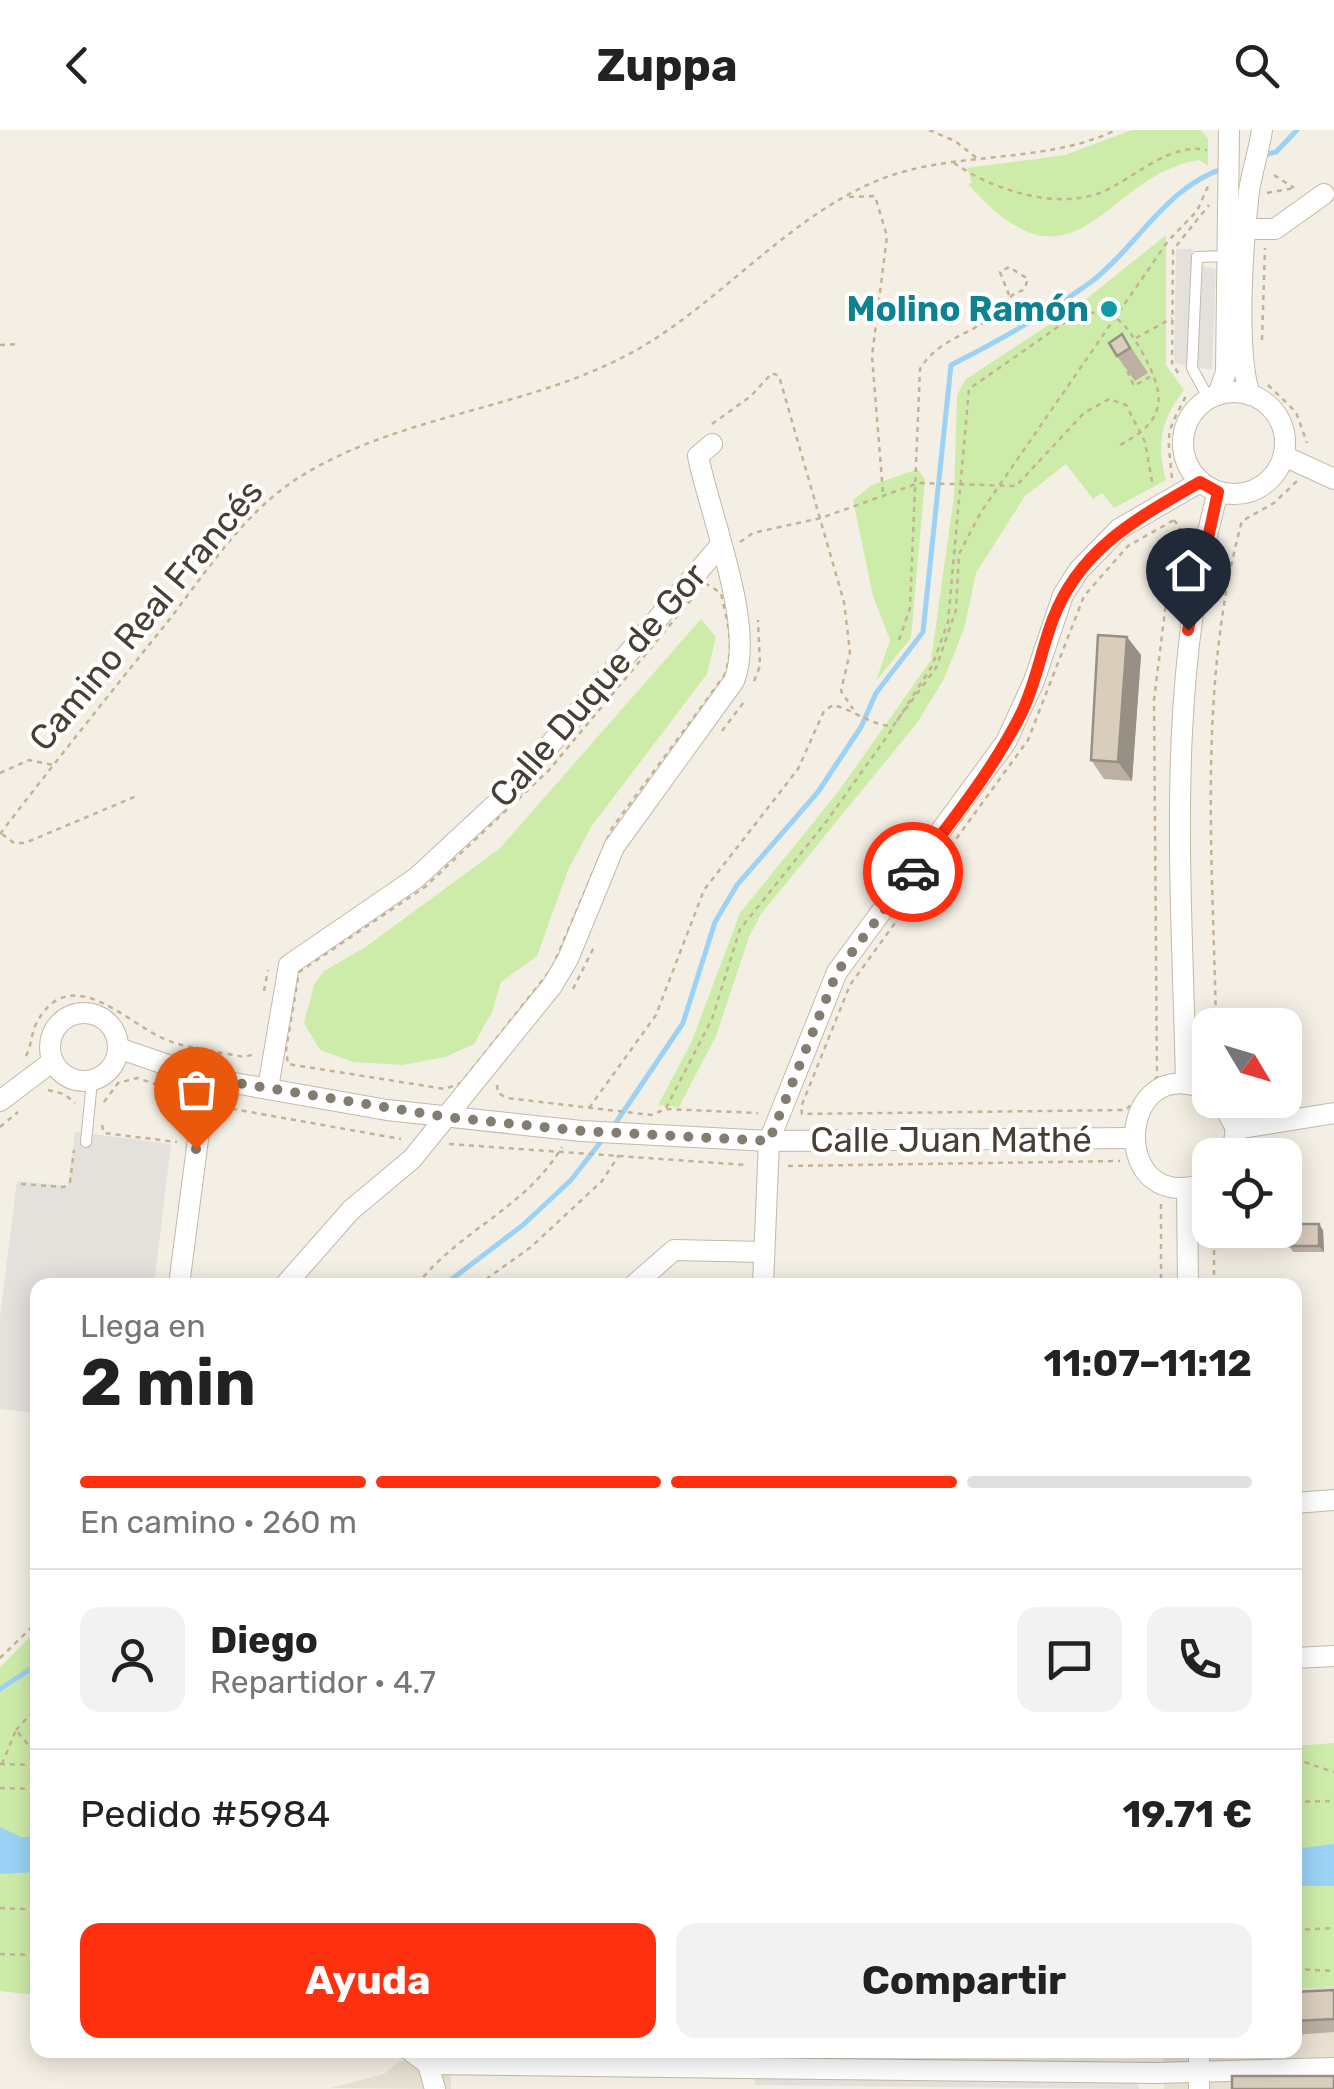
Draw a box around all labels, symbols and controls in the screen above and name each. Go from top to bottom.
icon: back [50,38,105,93]
icon: search [1229,38,1284,93]
text: Zuppa [596,39,738,92]
place label: Molino Ramón [846,288,1089,330]
marker: Molino Ramón [1098,298,1120,320]
street label: Camino Real Francés [20,471,272,759]
pin [1146,528,1231,631]
icon: home [1161,543,1216,598]
street label: Calle Duque de Gor [481,554,715,816]
courier [863,822,963,922]
icon: car [886,845,941,900]
north arrow [1192,1008,1302,1118]
map controls [1192,1008,1302,1248]
pin [154,1047,239,1150]
icon: bag [169,1062,224,1117]
street label: Calle Juan Mathé [810,1119,1092,1161]
button: locate [1192,1138,1302,1248]
text: Llega en [80,1307,206,1345]
text: 11:07–11:12 [1044,1340,1252,1386]
text: 2 min [80,1344,256,1421]
text: En camino · 260 m [80,1503,357,1541]
button: person [80,1607,185,1712]
button: chat [1017,1607,1122,1712]
button: phone [1147,1607,1252,1712]
text: Diego [210,1617,318,1663]
text: Repartidor · 4.7 [210,1663,436,1701]
text: Pedido #5984 [80,1791,330,1837]
text: 19.71 € [1122,1791,1252,1837]
button: Ayuda [80,1923,656,2038]
button: Compartir [676,1923,1252,2038]

